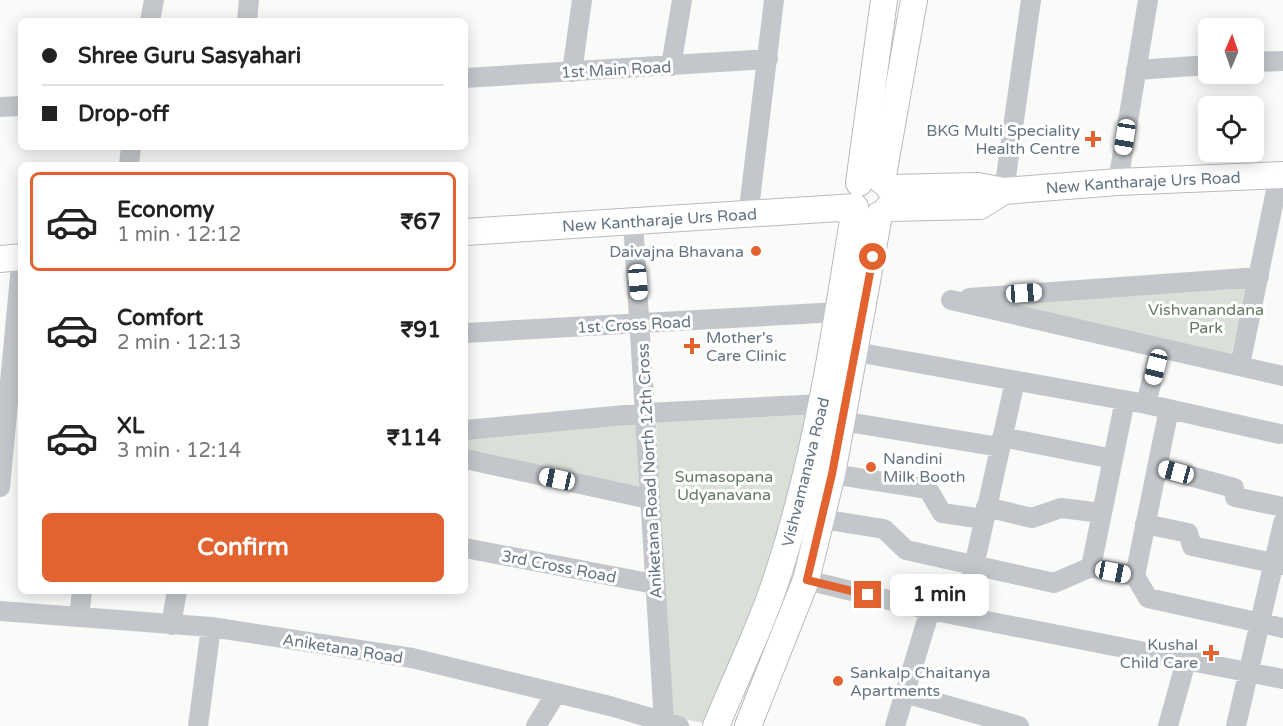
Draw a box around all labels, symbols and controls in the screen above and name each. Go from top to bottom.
north arrow [1198,18,1264,84]
map controls [1198,18,1264,162]
text: Shree Guru Sasyahari [78,43,301,69]
street label: 1st Main Road [560,57,672,83]
button: locate [1198,96,1264,162]
text: Drop-off [78,101,169,127]
car [1113,118,1137,156]
place label: BKG Multi Speciality Health Centre [926,121,1080,159]
marker: BKG Multi Speciality Health Centre [1084,130,1102,148]
street label: New Kantharaje Urs Road [1045,168,1241,199]
icon: car [45,195,99,249]
text: Economy [117,197,214,223]
street label: New Kantharaje Urs Road [562,204,758,237]
text: ₹67 [400,209,441,235]
text: 1 min · 12:12 [117,223,241,247]
place label: Daivajna Bhavana [609,242,744,262]
route start [859,243,886,270]
marker: Daivajna Bhavana [749,244,763,258]
car [627,263,649,301]
car [1005,283,1043,303]
park label: Vishvanandana Park [1148,300,1264,338]
icon: car [45,303,99,357]
text: Comfort [117,305,203,331]
street label: 1st Cross Road [576,312,692,338]
text: ₹91 [400,317,441,343]
place label: Mother's Care Clinic [706,328,787,366]
text: 2 min · 12:13 [117,331,241,355]
marker: Mother's Care Clinic [683,337,701,355]
street label: Aniketana Road North 12th Cross [633,343,667,599]
car [1143,347,1169,387]
street label: Vishvamanava Road [778,395,834,549]
icon: car [45,411,99,465]
text: XL [117,413,144,439]
text: ₹114 [387,425,441,451]
text: 3 min · 12:14 [117,439,241,463]
place label: Nandini Milk Booth [883,449,965,487]
car [1156,459,1196,485]
marker: Nandini Milk Booth [864,460,878,474]
car [538,466,576,492]
park label: Sumasopana Udyanavana [675,467,773,505]
button: Confirm [42,513,444,582]
street label: 3rd Cross Road [500,546,618,588]
car [1094,560,1132,584]
callout: 1 min [889,574,988,616]
route end [854,581,881,608]
text: 1 min [913,583,966,607]
street label: Aniketana Road [281,630,404,668]
place label: Kushal Child Care [1120,635,1198,673]
marker: Kushal Child Care [1202,644,1220,662]
place label: Sankalp Chaitanya Apartments [850,663,990,701]
marker: Sankalp Chaitanya Apartments [831,674,845,688]

